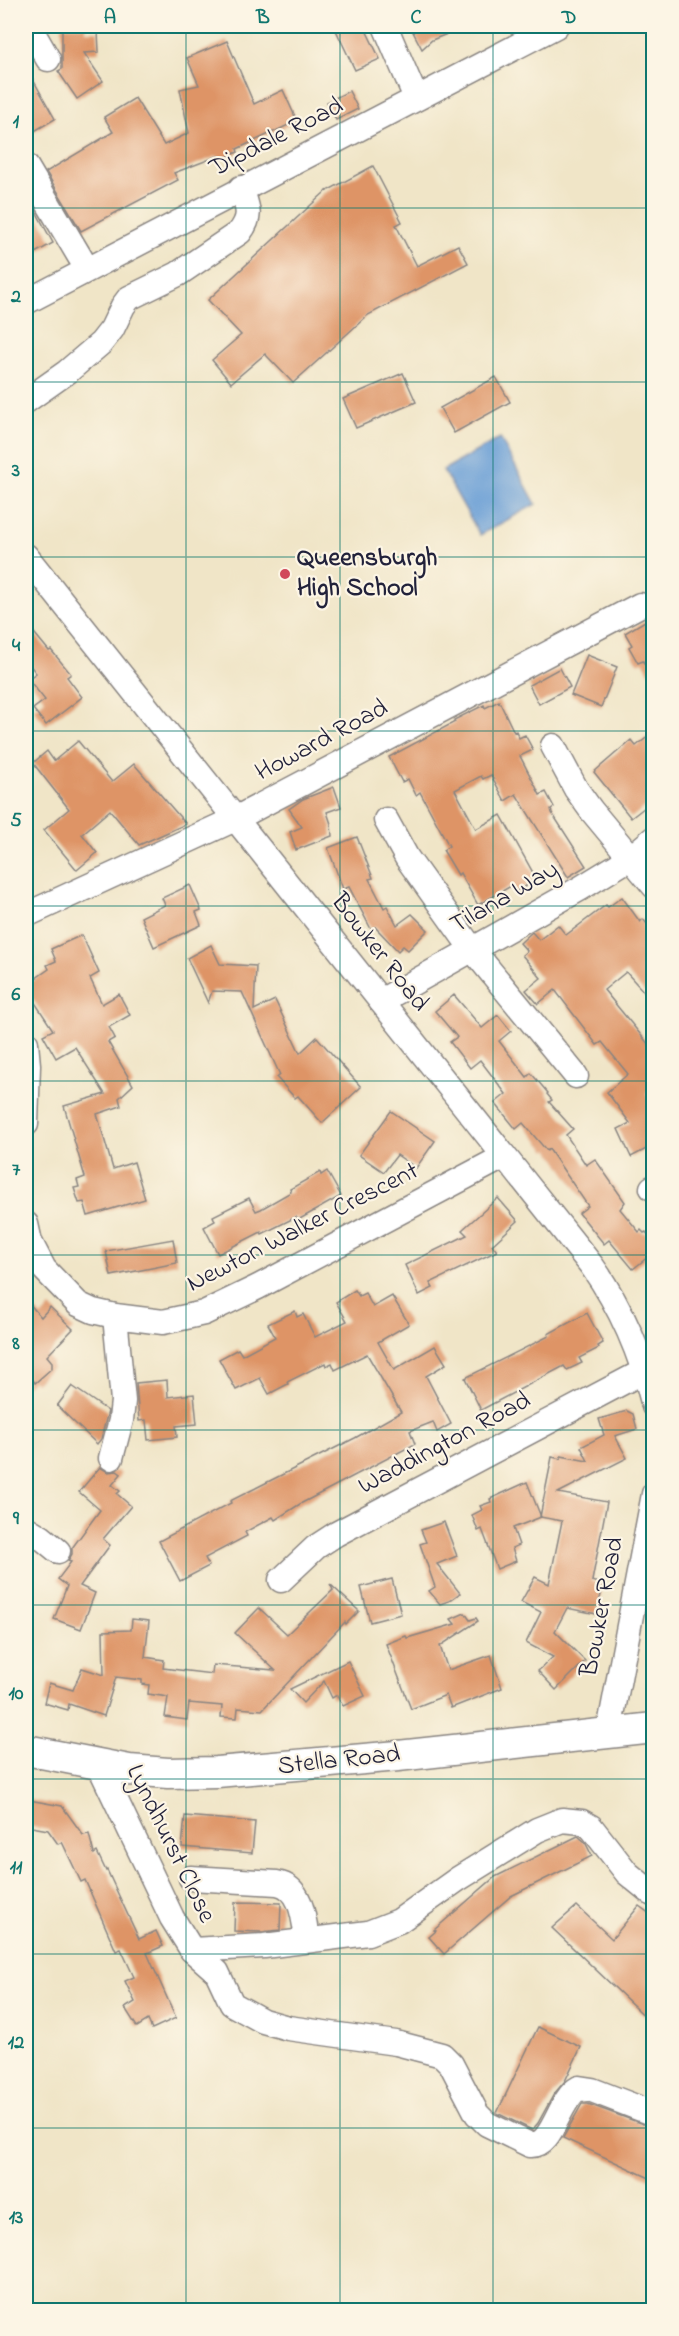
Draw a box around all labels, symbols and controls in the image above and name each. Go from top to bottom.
text: A [104,4,116,33]
text: B [255,4,270,33]
text: C [411,4,422,33]
text: D [561,4,576,33]
street label: Dipdale Road [203,88,351,188]
text: 1 [13,108,20,137]
text: 2 [10,283,21,312]
text: 3 [11,457,20,486]
place label: Queensburgh High School [297,540,437,609]
marker: Queensburgh High School [278,567,292,581]
text: 4 [12,632,21,661]
street label: Howard Road [249,690,395,792]
text: 5 [10,807,22,836]
street label: Tilana Way [444,852,566,944]
street label: Bowker Road [320,885,438,1021]
text: 6 [12,981,21,1010]
street label: Newton Walker Crescent [180,1153,426,1303]
text: 7 [12,1156,21,1185]
text: 8 [11,1330,20,1359]
street label: Waddington Road [352,1382,538,1506]
text: 9 [12,1505,20,1534]
street label: Bowker Road [571,1533,635,1681]
text: 10 [9,1680,24,1709]
street label: Stella Road [276,1736,402,1786]
street label: Lyndhurst Close [115,1758,225,1930]
text: 11 [10,1854,23,1883]
text: 12 [8,2029,24,2058]
text: 13 [9,2204,23,2233]

